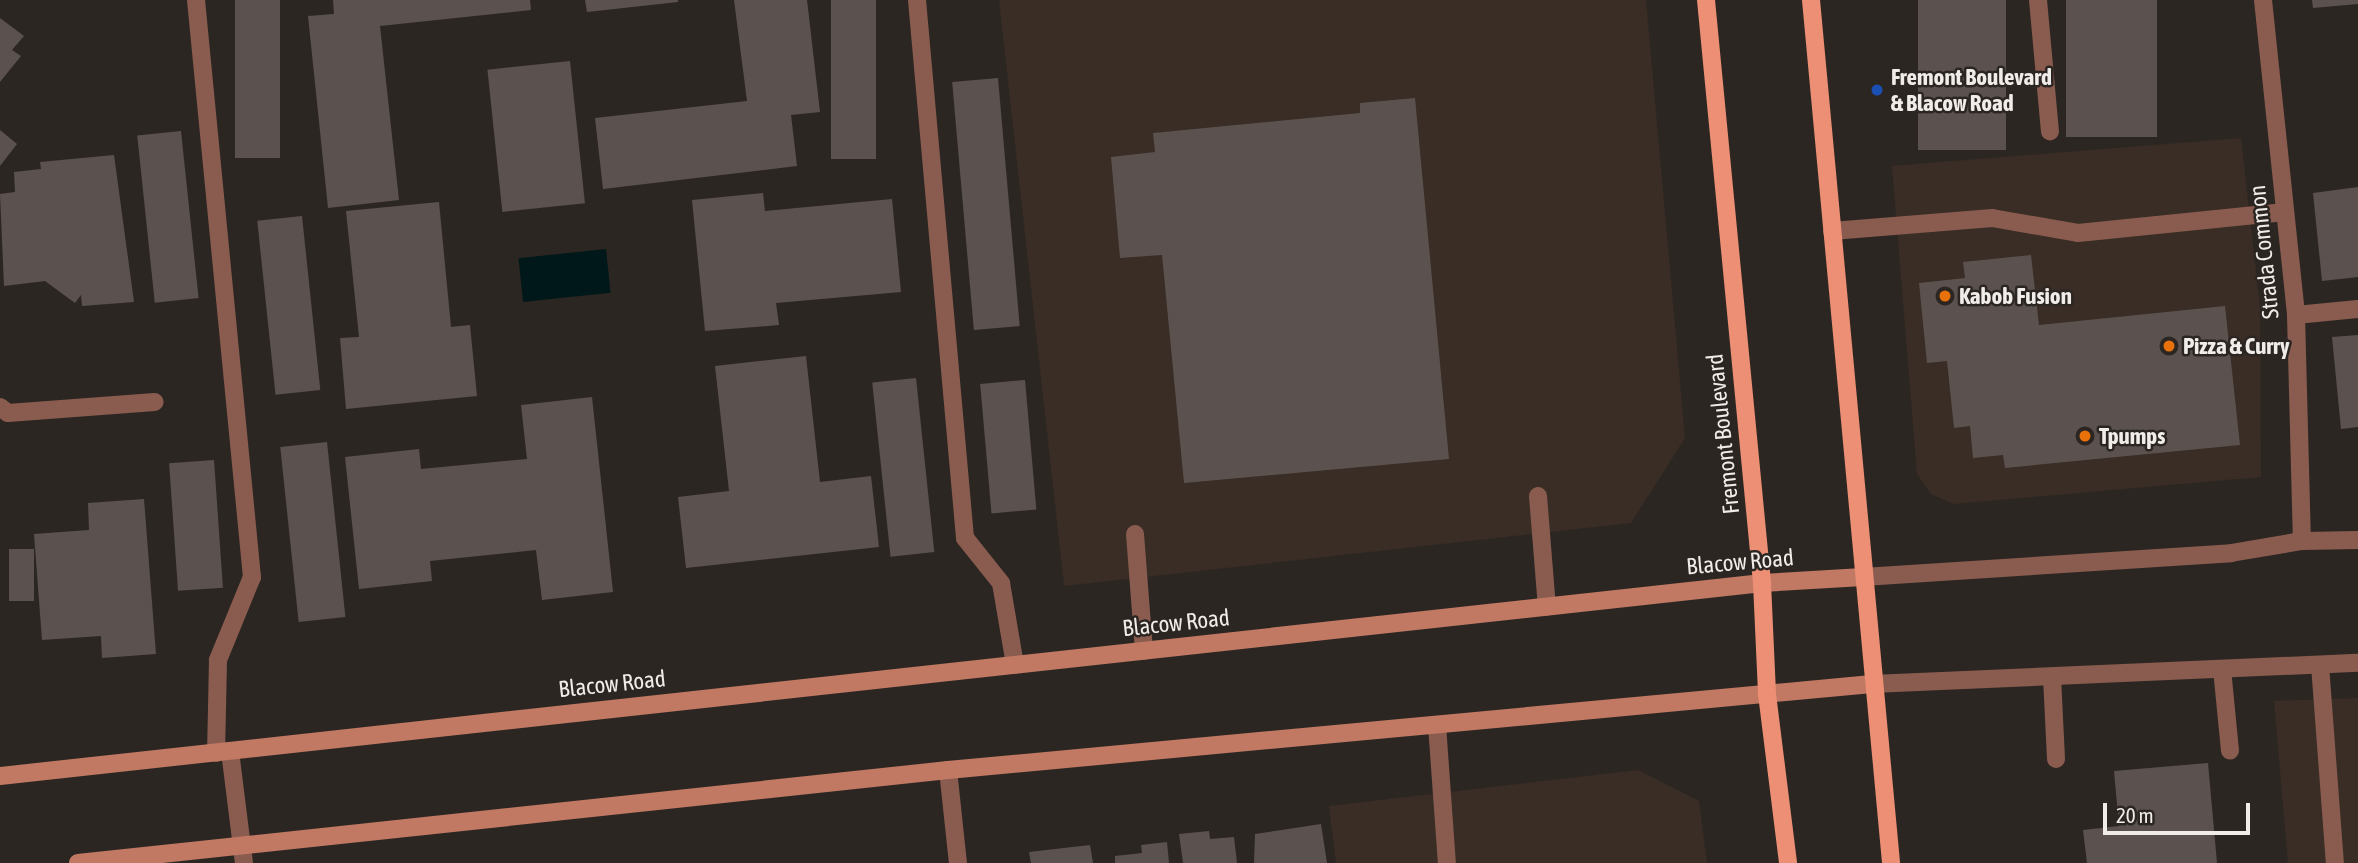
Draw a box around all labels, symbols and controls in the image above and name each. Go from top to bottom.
place label: Fremont Boulevard & Blacow Road [1891,63,2052,117]
marker: Fremont Boulevard & Blacow Road [1869,82,1885,98]
street label: Strada Common [2243,184,2285,320]
place label: Kabob Fusion [1959,282,2072,310]
marker: Kabob Fusion [1937,288,1953,304]
place label: Pizza & Curry [2183,332,2289,360]
marker: Pizza & Curry [2161,338,2177,354]
street label: Fremont Boulevard [1701,353,1745,515]
place label: Tpumps [2099,422,2165,450]
marker: Tpumps [2077,428,2093,444]
street label: Blacow Road [1685,544,1795,580]
street label: Blacow Road [1121,604,1231,642]
street label: Blacow Road [557,665,667,703]
scale bar [2106,790,2253,834]
text: 20 m [2116,803,2154,827]

